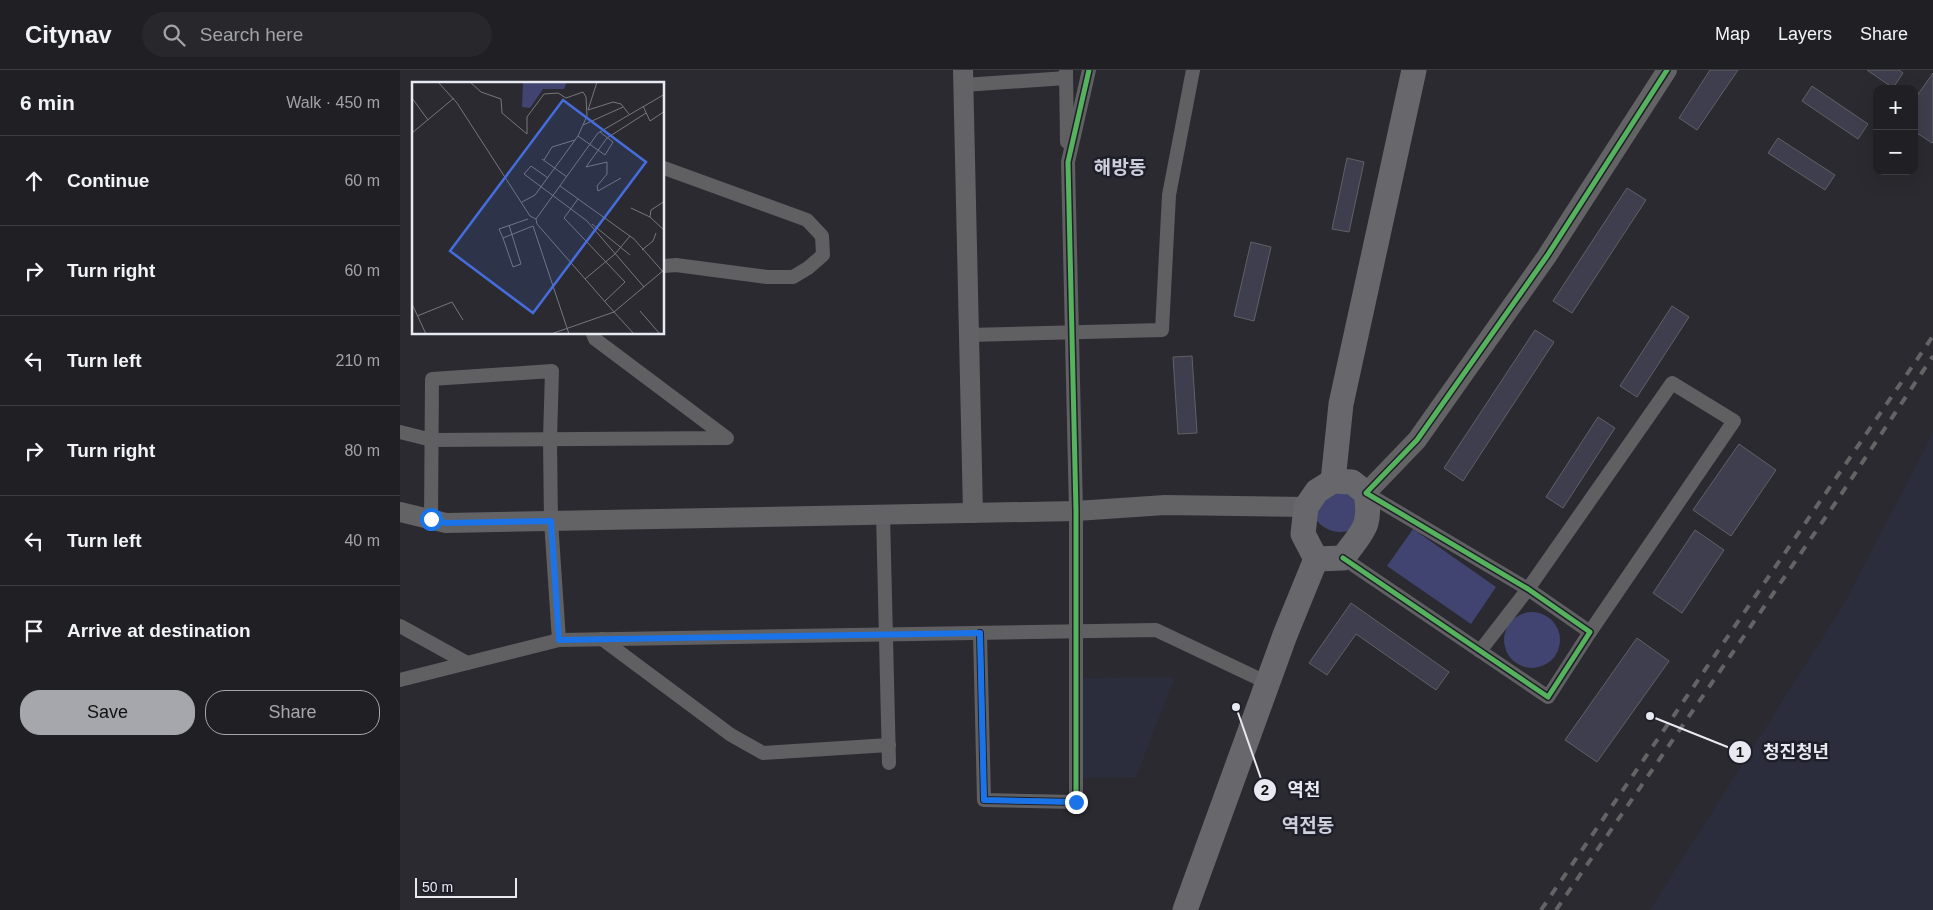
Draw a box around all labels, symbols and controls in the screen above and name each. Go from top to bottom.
search box [142,12,492,57]
text: Citynav [25,21,112,48]
icon: search [160,21,188,49]
text: Search here [200,24,303,45]
text: Map [1715,24,1750,44]
text: Layers [1778,24,1832,44]
text: Share [1860,24,1908,44]
inset map [412,82,665,335]
map controls [1873,85,1918,175]
button: + [1873,85,1918,130]
text: 6 min [20,91,75,114]
text: Walk · 450 m [286,94,380,111]
button: − [1873,130,1918,175]
district label: 해방동 [1094,157,1146,178]
icon: ahead [20,167,48,195]
text: Continue [67,170,149,191]
text: 60 m [344,172,380,189]
icon: right [20,257,48,285]
text: Turn right [67,260,155,281]
text: 60 m [344,262,380,279]
icon: left [20,347,48,375]
text: Turn left [67,350,142,371]
text: 210 m [336,352,380,369]
icon: right [20,437,48,465]
text: Turn right [67,440,155,461]
text: 80 m [344,442,380,459]
route start [420,508,443,531]
icon: left [20,527,48,555]
text: Turn left [67,530,142,551]
text: 40 m [344,532,380,549]
icon: arrive [20,617,48,645]
text: Arrive at destination [67,620,251,641]
button: Save [20,690,195,735]
button: Share [205,690,380,735]
callout: 청진청년 [1728,736,1839,769]
text: 청진청년 [1763,742,1829,762]
text: 1 [1736,743,1744,760]
callout: 역천 [1252,774,1330,807]
text: 역천 [1287,780,1321,800]
text: 2 [1261,781,1269,798]
route end [1065,791,1088,814]
district label: 역전동 [1282,815,1334,836]
scale bar [415,875,518,898]
text: 50 m [422,879,453,895]

